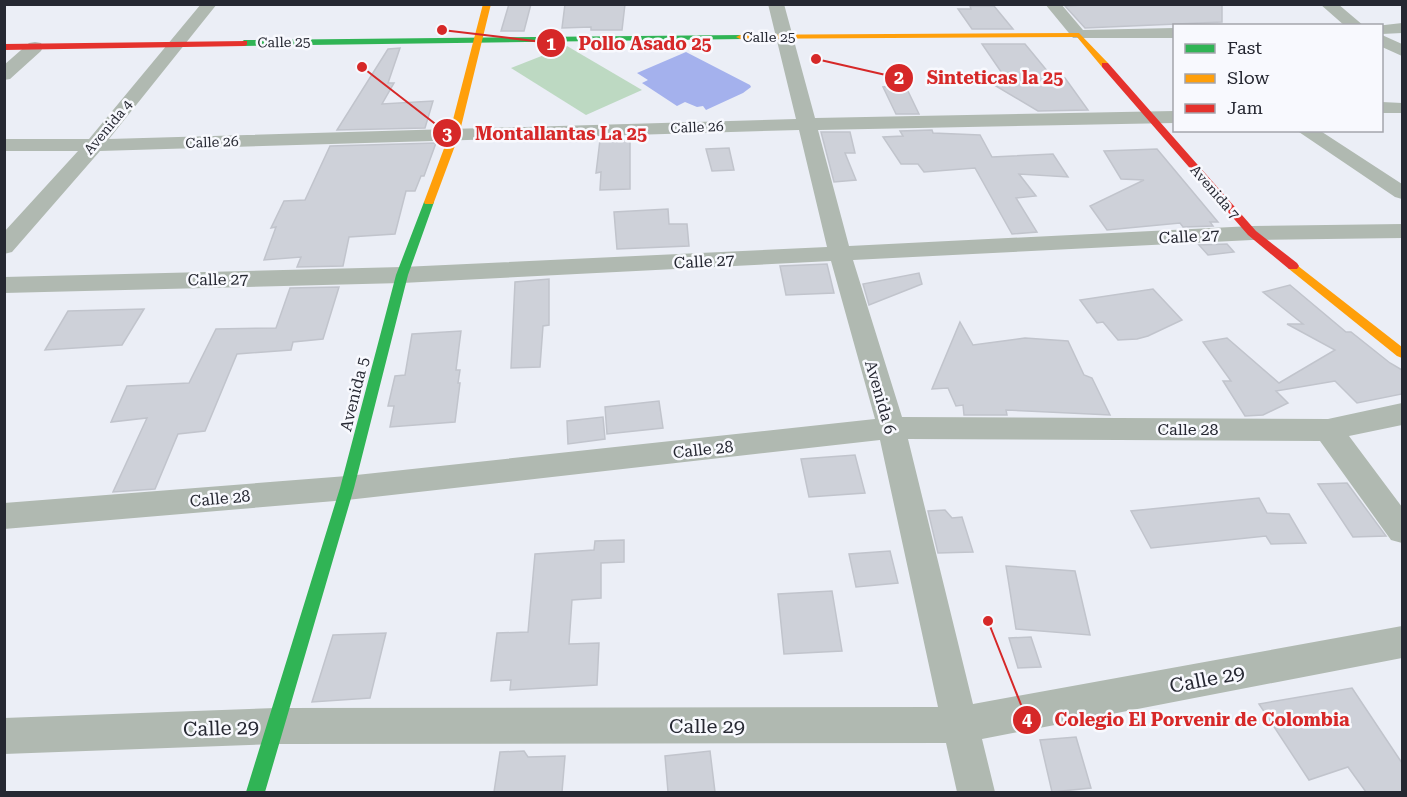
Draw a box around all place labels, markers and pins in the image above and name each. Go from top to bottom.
callout: Pollo Asado 25 [536,25,723,61]
callout: Sinteticas la 25 [884,60,1075,96]
callout: Montallantas La 25 [432,115,659,151]
callout: Colegio El Porvenir de Colombia [1012,702,1361,738]

